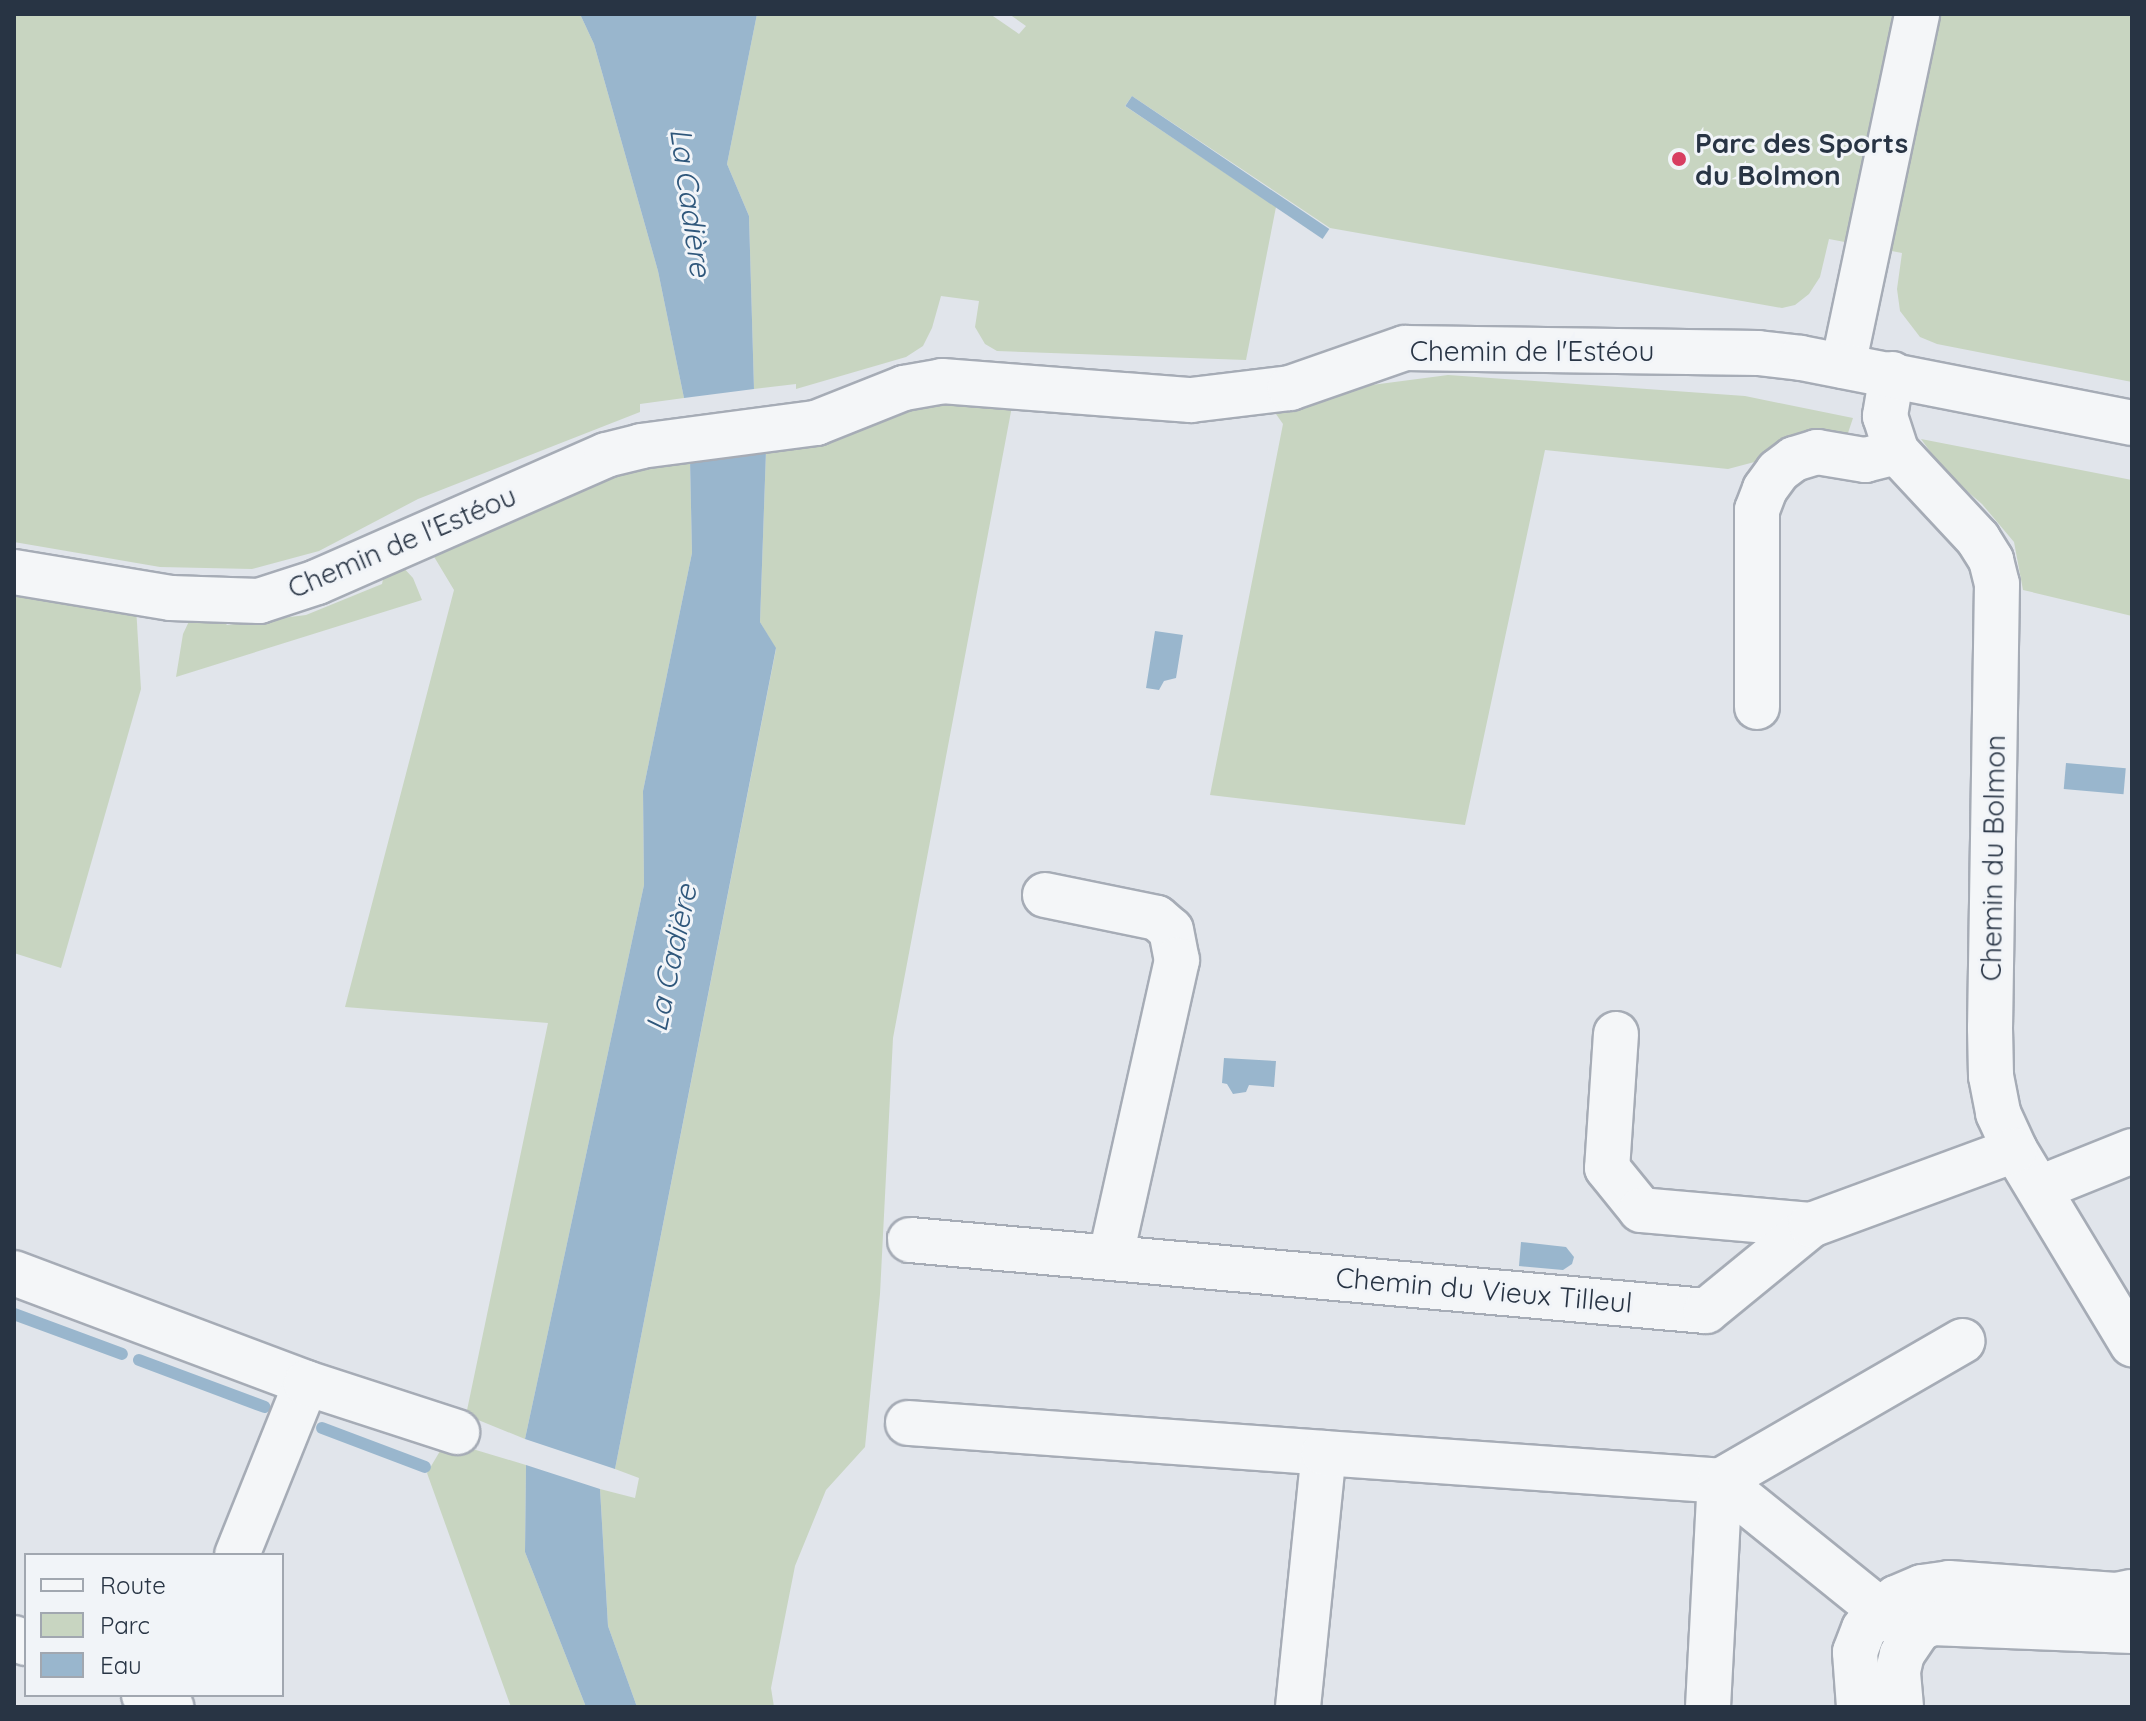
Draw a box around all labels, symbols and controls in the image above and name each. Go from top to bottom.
water label: La Cadière [663,125,719,279]
place label: Parc des Sports du Bolmon [1695,126,1908,192]
marker: Parc des Sports du Bolmon [1670,150,1688,168]
street label: Chemin de l'Estéou [1410,334,1654,368]
street label: Chemin de l'Estéou [283,479,521,605]
street label: Chemin du Bolmon [1974,734,2012,982]
water label: La Cadière [638,881,704,1035]
street label: Chemin du Vieux Tilleul [1334,1260,1634,1320]
legend [24,1553,284,1697]
text: Route [100,1570,166,1600]
text: Parc [100,1610,150,1640]
text: Eau [100,1650,142,1680]

